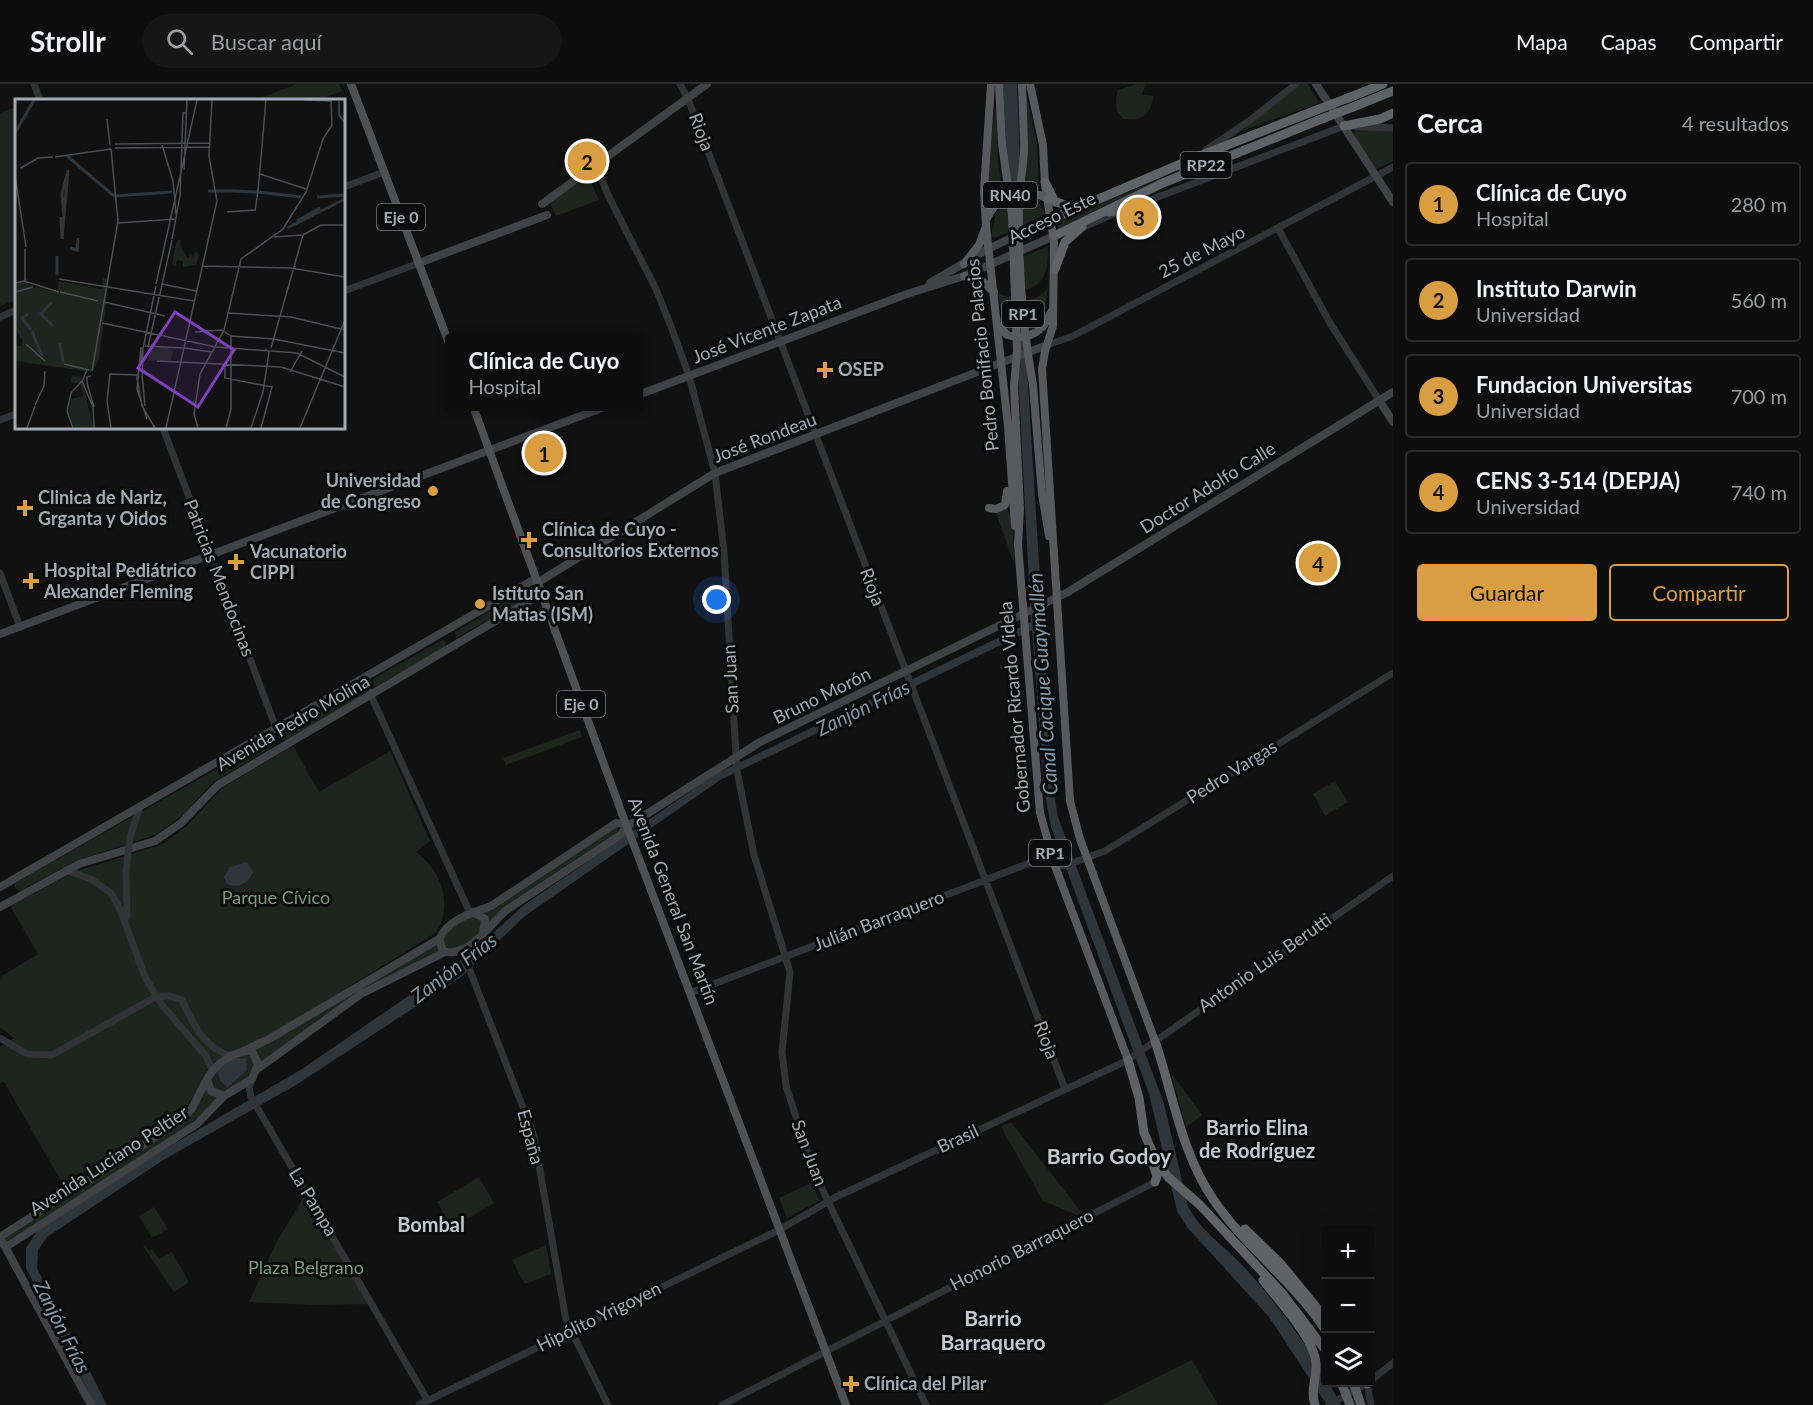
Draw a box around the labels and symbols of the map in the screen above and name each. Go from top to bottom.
inset map [15,99,345,429]
street label: Rioja [685,110,719,154]
pin: 2 [568,138,606,184]
road number: RP22 [1180,152,1232,178]
road number: RN40 [983,182,1037,208]
street label: Acceso Este [1004,186,1099,248]
pin: 3 [1120,194,1158,240]
road number: Eje 0 [377,204,425,230]
street label: 25 de Mayo [1155,220,1248,282]
street label: Pedro Bonifacio Palacios [961,258,1003,452]
street label: José Vicente Zapata [689,291,844,368]
road number: RP1 [1002,301,1044,327]
place label: OSEP [838,358,884,380]
marker: OSEP [816,361,834,379]
street label: José Rondeau [710,407,819,467]
pin: 1 [524,430,564,476]
street label: Doctor Adolfo Calle [1136,437,1279,538]
place label: Universidad de Congreso [321,469,421,512]
marker: Universidad de Congreso [426,484,440,498]
place label: Clinica de Nariz, Grganta y Oidos [38,486,167,529]
street label: Patricias Mendocinas [180,496,260,660]
marker: Clinica de Nariz, Grganta y Oidos [16,499,34,517]
place label: Clínica de Cuyo - Consultorios Externos [542,518,719,561]
marker: Clínica de Cuyo - Consultorios Externos [520,531,538,549]
place label: Vacunatorio CIPPI [249,540,347,583]
pin: 4 [1298,540,1338,586]
marker: Vacunatorio CIPPI [227,553,245,571]
place label: Hospital Pediátrico Alexander Fleming [43,559,196,602]
street label: Rioja [856,565,890,609]
marker: Hospital Pediátrico Alexander Fleming [22,572,40,590]
water label: Canal Cacique Guaymallén [1022,572,1062,796]
place label: Istituto San Matias (ISM) [492,582,593,625]
your location [702,585,731,614]
marker: Istituto San Matias (ISM) [473,597,487,611]
street label: Gobernador Ricardo Videla [994,600,1034,814]
street label: San Juan [717,644,743,714]
street label: Bruno Morón [769,662,874,728]
street label: Avenida Pedro Molina [212,669,373,775]
water label: Zanjón Frías [811,674,913,741]
road number: Eje 0 [557,691,605,717]
street label: Pedro Vargas [1182,735,1281,808]
street label: Avenida General San Martín [624,794,724,1008]
road number: RP1 [1029,840,1071,866]
street label: Julián Barraquero [810,885,947,955]
park label: Parque Cívico [222,886,330,908]
street label: Antonio Luis Berutti [1194,908,1335,1016]
water label: Zanjón Frías [405,927,501,1008]
street label: Rioja [1030,1018,1064,1062]
street label: Avenida Luciano Peltier [25,1100,192,1220]
street label: España [513,1107,549,1167]
district label: Barrio Elina de Rodríguez [1199,1115,1315,1162]
street label: San Juan [787,1116,833,1189]
street label: Brasil [933,1119,982,1157]
district label: Barrio Godoy [1047,1143,1172,1168]
street label: La Pampa [285,1163,343,1240]
street label: Honorio Barraquero [946,1203,1097,1295]
district label: Bombal [397,1212,465,1236]
park label: Plaza Belgrano [248,1256,364,1278]
water label: Zanjón Frías [29,1275,97,1377]
street label: Hipólito Yrigoyen [533,1276,664,1356]
district label: Barrio Barraquero [940,1305,1046,1354]
place label: Clínica del Pilar [864,1372,987,1394]
marker: Clínica del Pilar [842,1375,860,1393]

